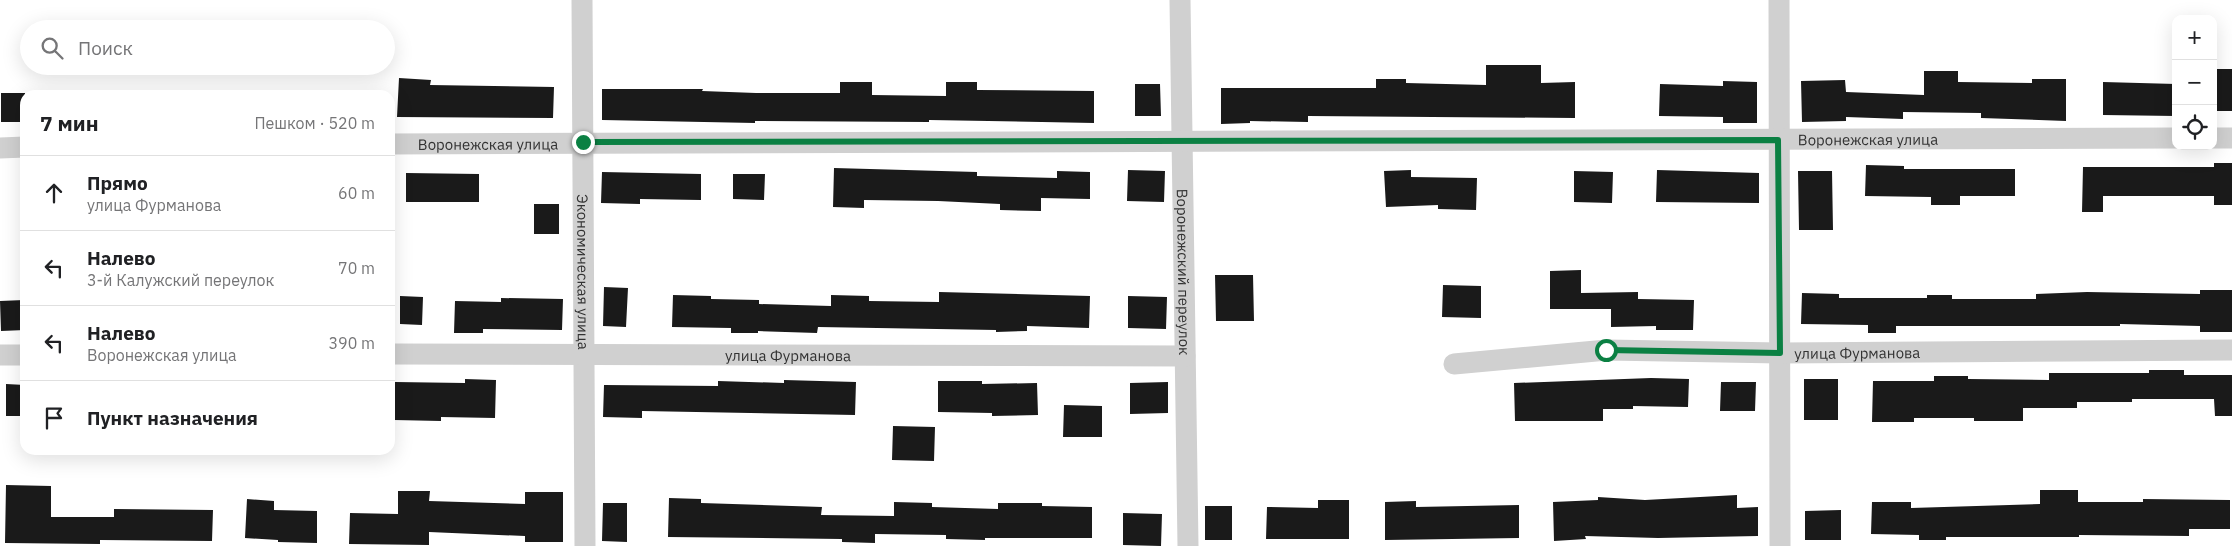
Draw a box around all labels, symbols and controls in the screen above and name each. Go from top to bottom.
map controls [2172,15,2217,150]
button: + [2172,15,2217,60]
search box [20,20,395,75]
icon: search [38,34,66,62]
text: Поиск [78,36,133,60]
button: − [2172,60,2217,105]
button: locate [2172,105,2217,150]
text: 7 мин [40,109,99,137]
text: Пешком · 520 m [254,113,375,133]
street label: Воронежская улица [1798,129,1938,149]
route end [572,131,595,154]
street label: Воронежская улица [418,134,558,153]
text: Прямо [87,171,148,195]
icon: ahead [40,179,68,207]
text: 60 m [338,183,375,203]
street label: Воронежский переулок [1173,189,1195,355]
street label: Экономическая улица [574,194,593,350]
text: улица Фурманова [87,195,221,215]
text: Налево [87,246,156,270]
icon: left [40,254,68,282]
text: 70 m [338,258,375,278]
text: 3-й Калужский переулок [87,270,274,290]
text: Налево [87,321,156,345]
icon: left [40,329,68,357]
text: 390 m [328,333,375,353]
route start [1595,339,1618,362]
street label: улица Фурманова [1794,343,1920,362]
text: Воронежская улица [87,345,237,365]
street label: улица Фурманова [725,345,851,365]
icon: arrive [40,404,68,432]
text: Пункт назначения [87,406,258,430]

